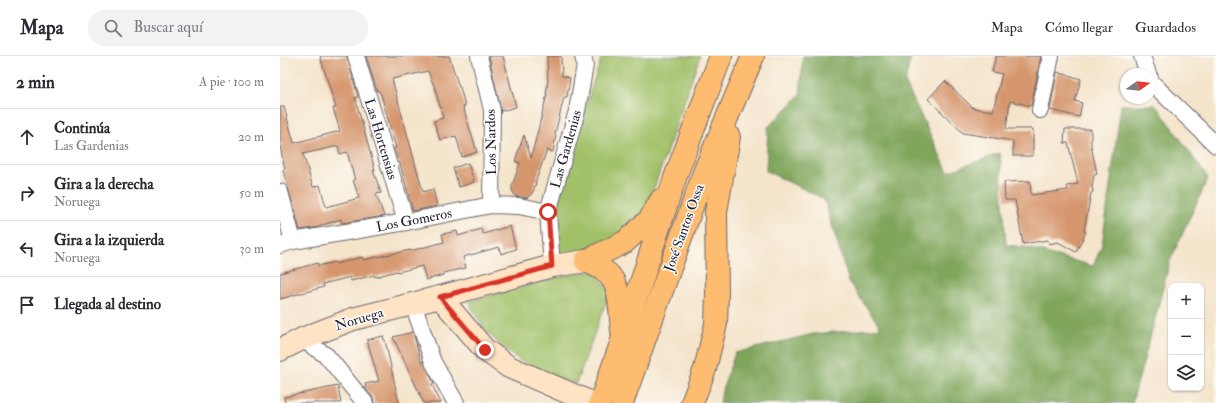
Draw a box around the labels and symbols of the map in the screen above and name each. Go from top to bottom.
north arrow [1120,68,1156,104]
street label: Las Hortensias [361,97,401,182]
street label: Las Gardenias [547,108,585,190]
street label: Los Nardos [482,109,500,175]
street label: José Santos Ossa [660,182,708,275]
route start [539,203,557,221]
street label: Los Gomeros [375,204,453,236]
street label: Noruega [333,304,386,334]
route end [476,341,494,359]

